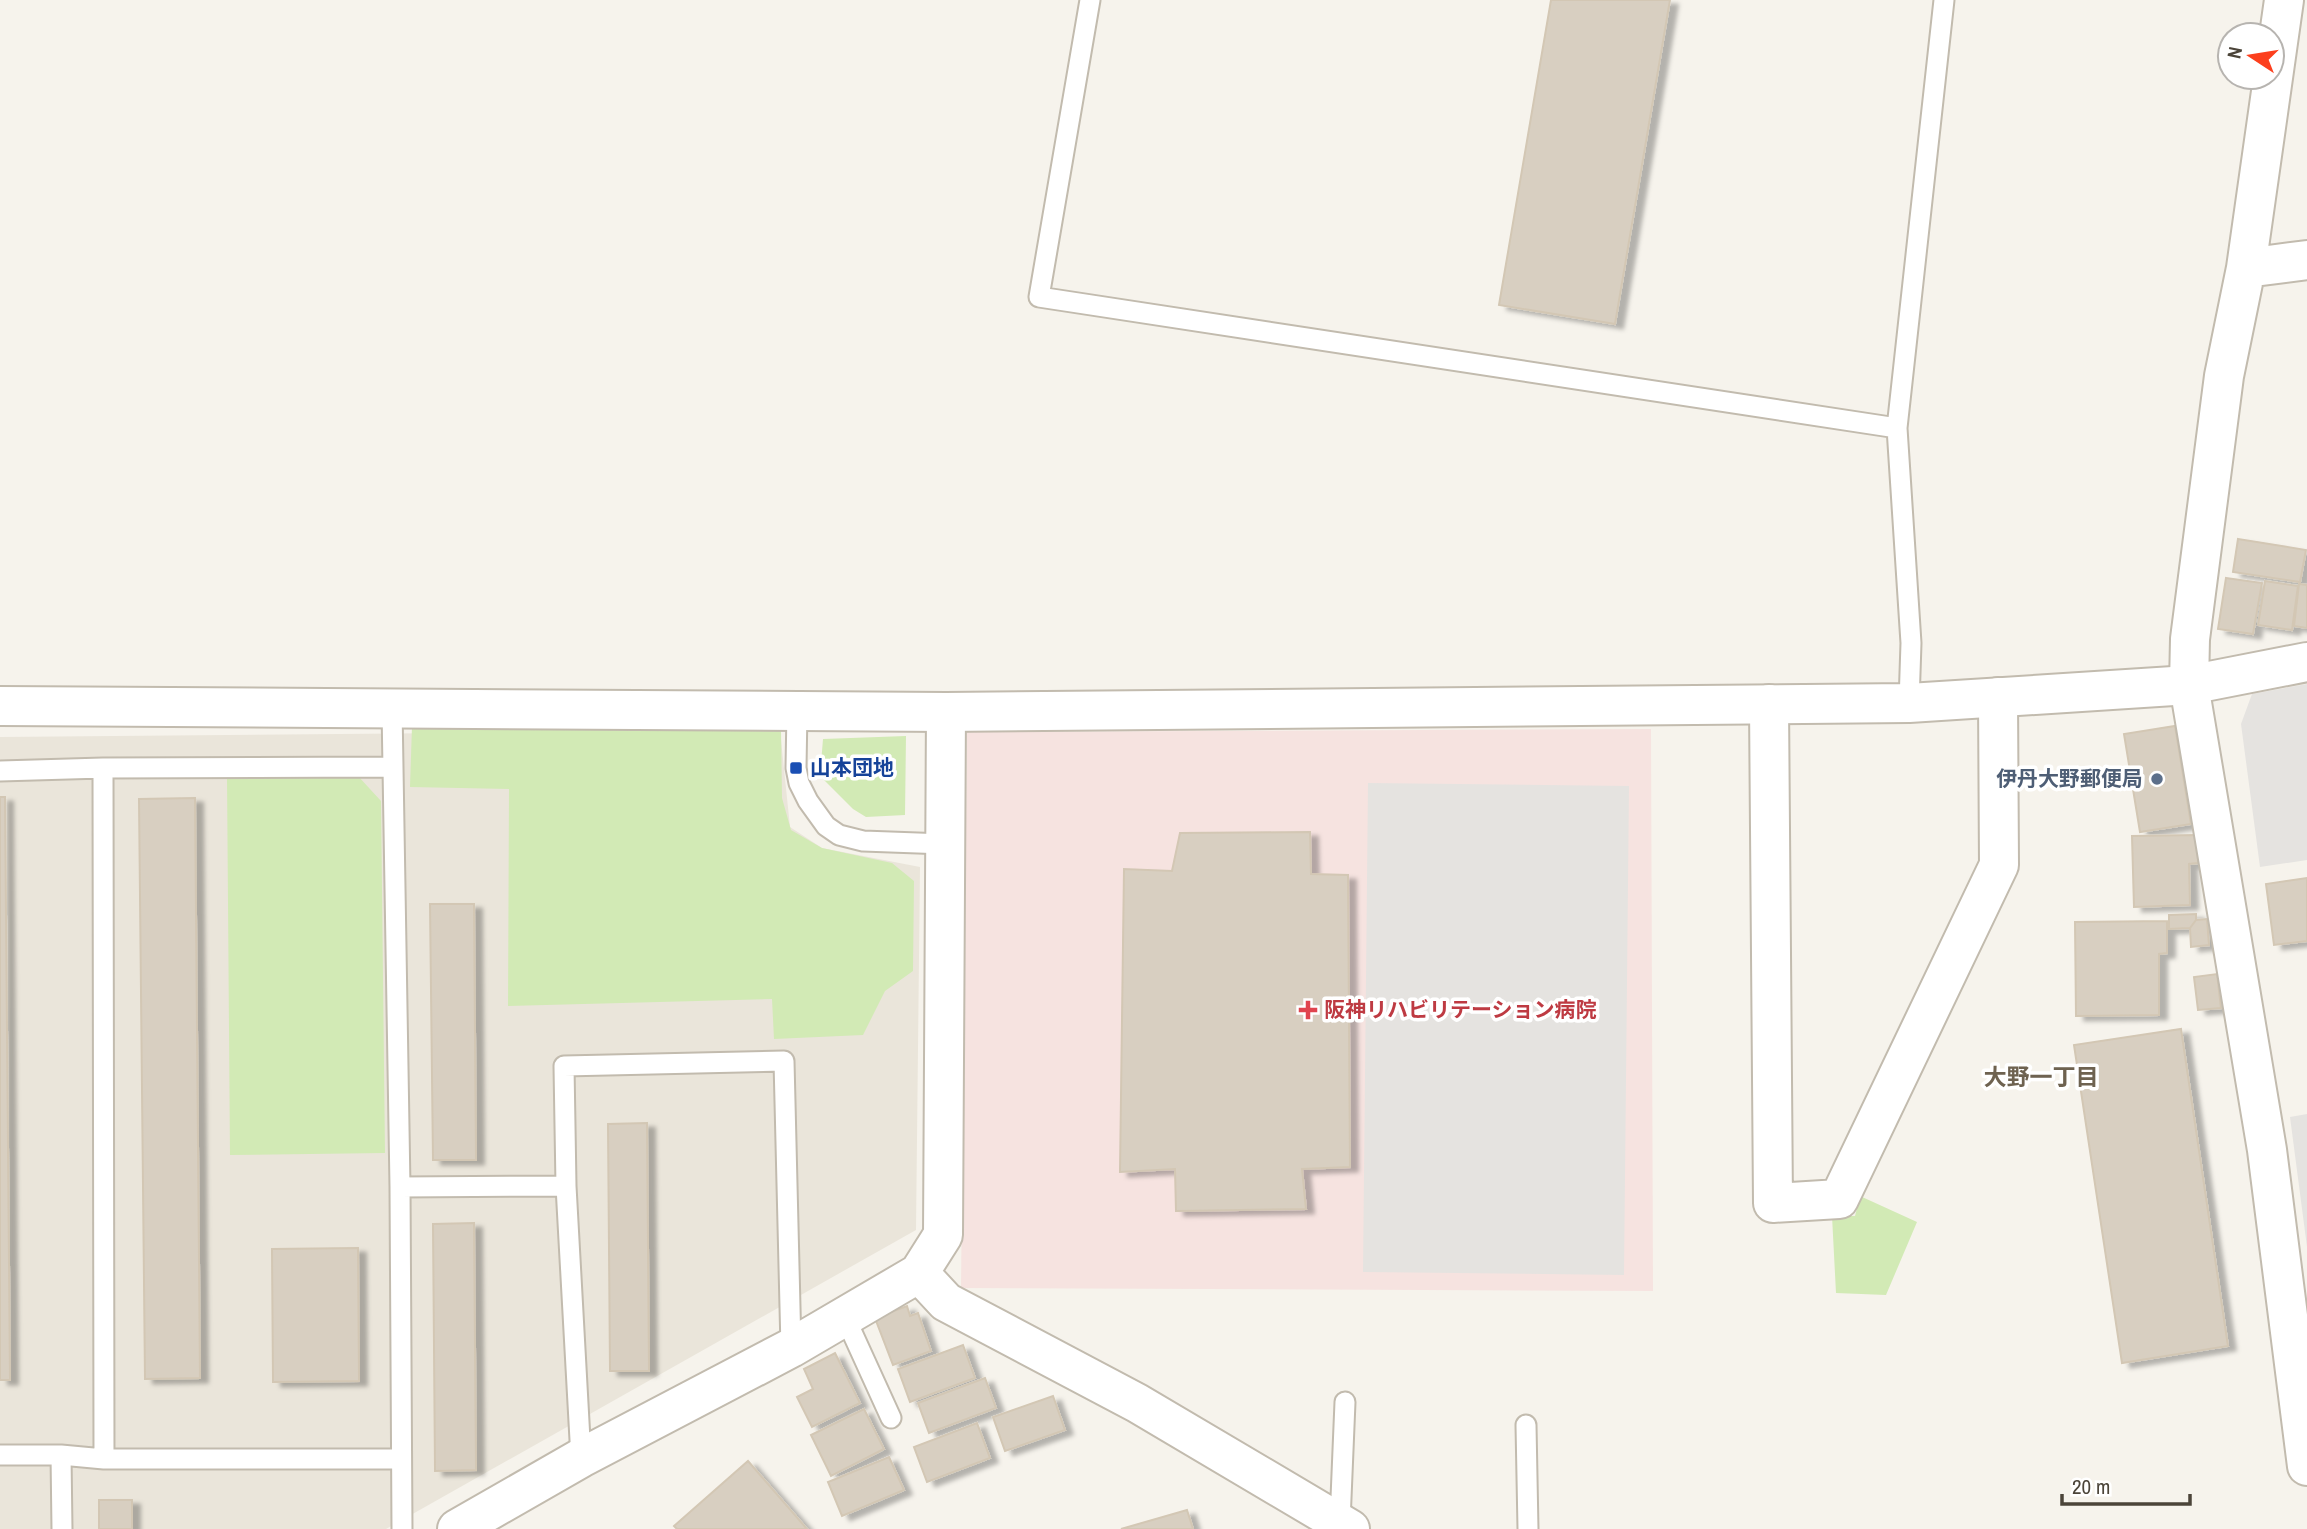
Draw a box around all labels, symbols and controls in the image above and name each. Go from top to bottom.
north arrow [2216,21,2286,91]
text: N [2220,44,2248,61]
place label: 山本団地 [810,753,894,782]
marker: 山本団地 [788,760,804,776]
place label: 伊丹大野郵便局 [1996,764,2143,793]
marker: 伊丹大野郵便局 [2149,771,2165,787]
place label: 阪神リハビリテーション病院 [1324,995,1597,1024]
marker: 阪神リハビリテーション病院 [1298,1000,1318,1020]
district label: 大野一丁目 [1984,1061,2099,1092]
scale bar [2062,1462,2190,1506]
text: 20 m [2072,1472,2110,1501]

